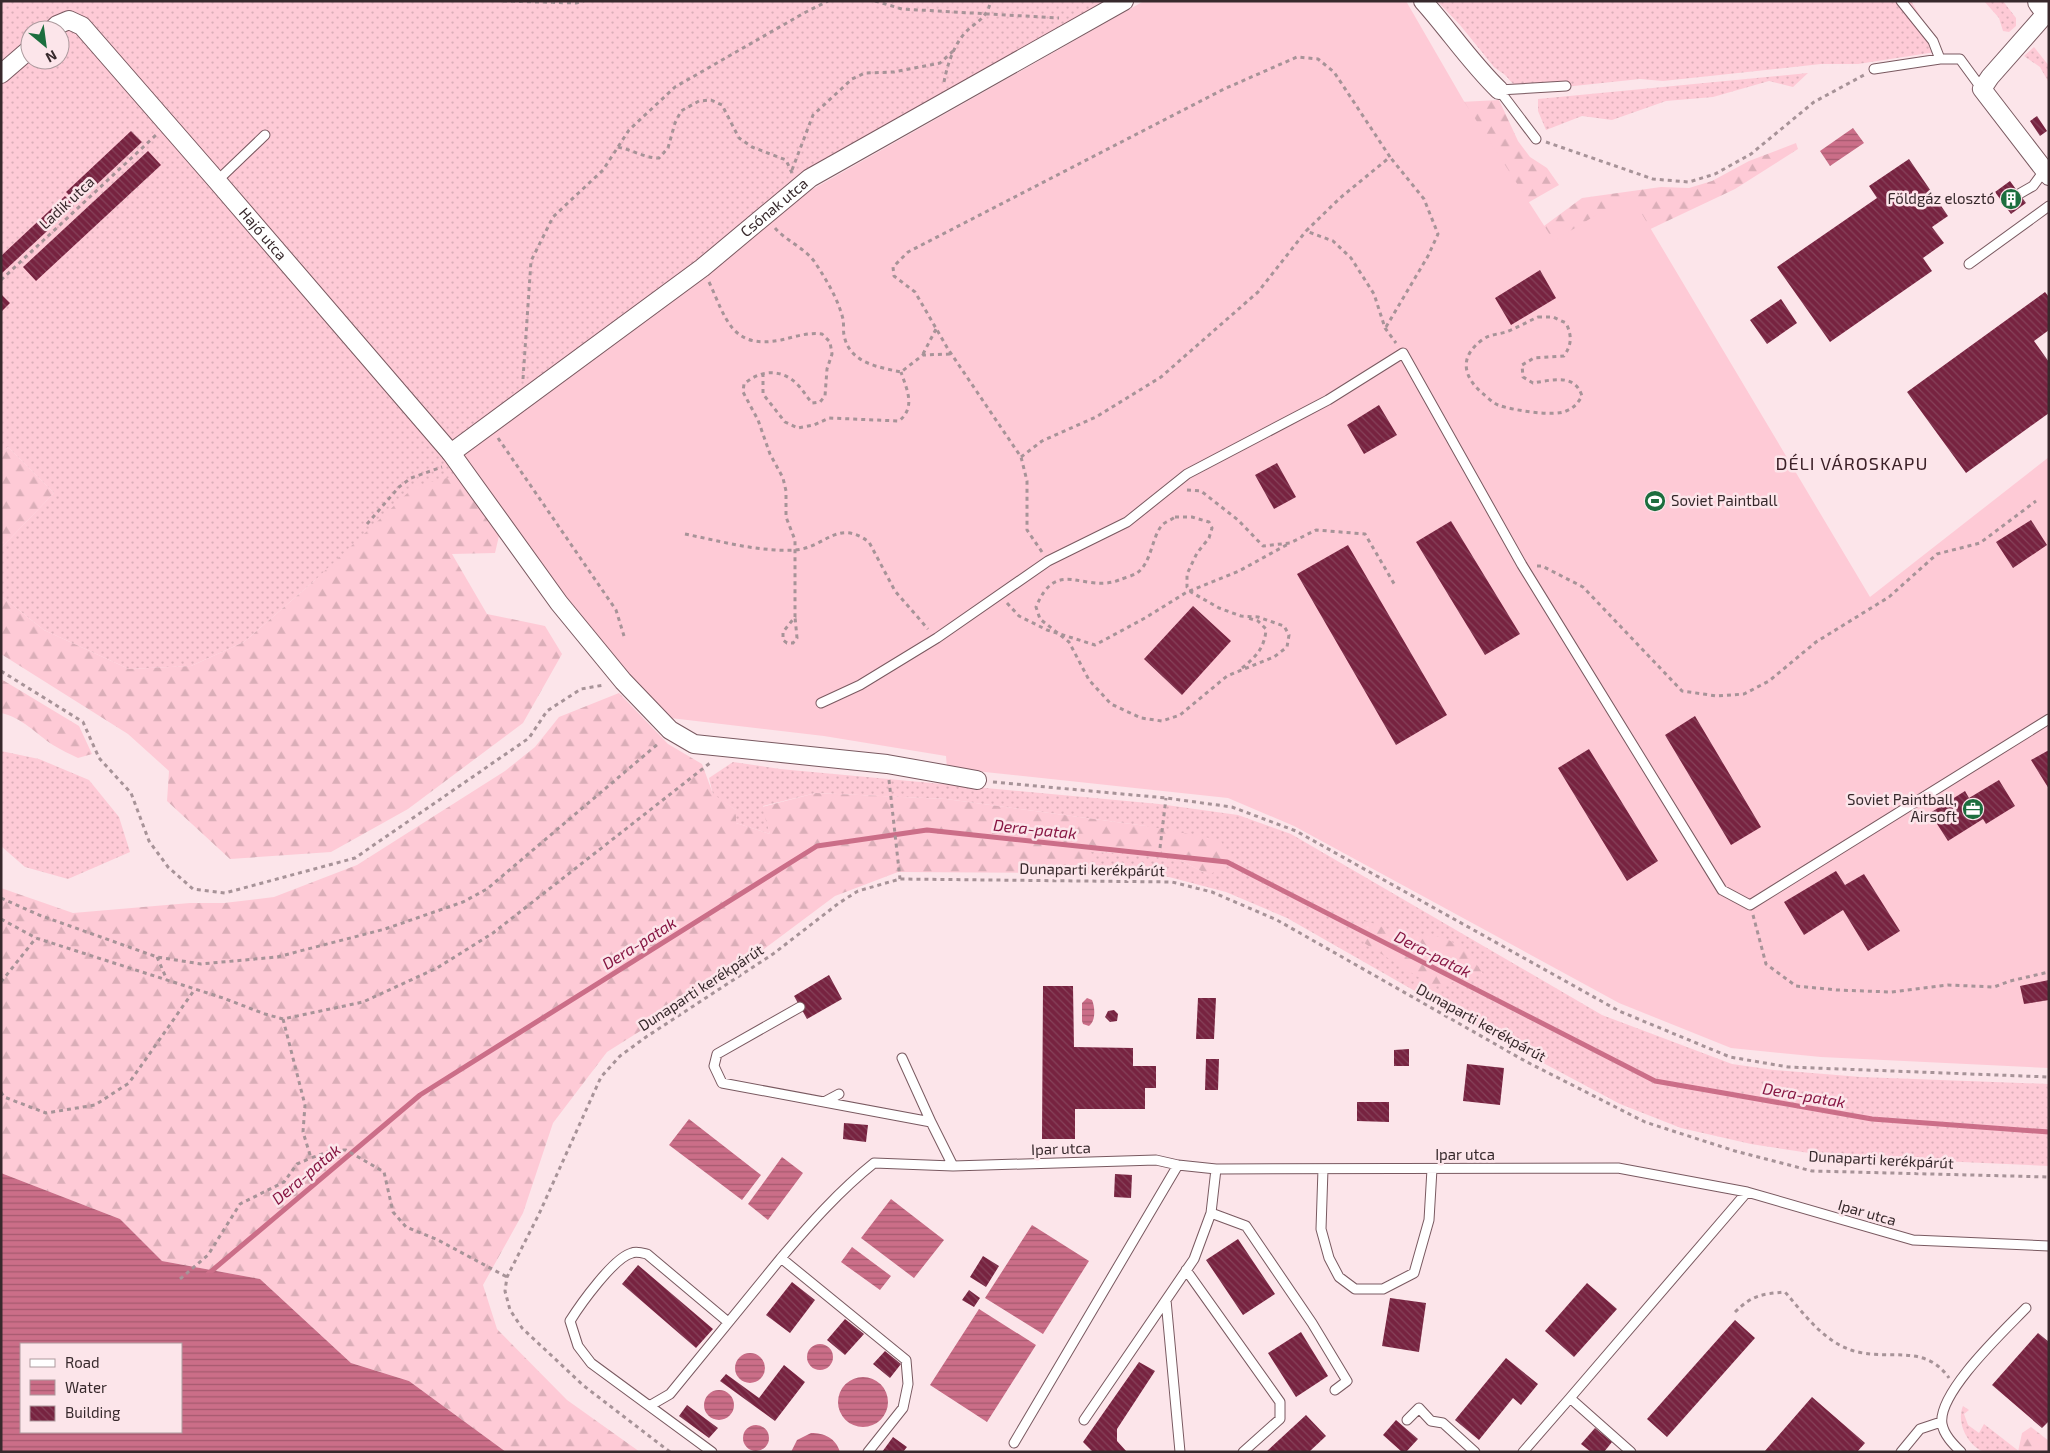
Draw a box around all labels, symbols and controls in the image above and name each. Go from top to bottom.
north arrow [20,20,70,70]
text: N [43,47,60,67]
street label: Ladik utca [35,172,98,232]
street label: Csónak utca [736,174,811,240]
building icon: Földgáz elosztó [1999,187,2023,211]
place label: Földgáz elosztó [1888,189,1995,207]
street label: Hajó utca [236,203,291,264]
district label: DÉLI VÁROSKAPU [1776,452,1928,474]
sports icon: Soviet Paintball [1643,489,1667,513]
place label: Soviet Paintball [1671,491,1778,509]
place label: Soviet Paintball, Airsoft [1847,790,1957,825]
office icon: Soviet Paintball, Airsoft [1961,797,1985,821]
water label: Dera-patak [992,815,1078,842]
street label: Dunaparti kerékpárút [1019,859,1165,879]
water label: Dera-patak [598,912,679,973]
water label: Dera-patak [1392,926,1475,981]
street label: Dunaparti kerékpárút [635,940,767,1034]
street label: Dunaparti kerékpárút [1414,979,1550,1065]
water label: Dera-patak [1761,1078,1847,1111]
street label: Ipar utca [1031,1138,1091,1158]
water label: Dera-patak [268,1139,344,1208]
street label: Ipar utca [1435,1145,1495,1163]
street label: Dunaparti kerékpárút [1808,1146,1954,1172]
street label: Ipar utca [1836,1195,1898,1229]
legend [20,1343,182,1433]
text: Road [65,1353,100,1371]
text: Water [65,1378,107,1396]
text: Building [65,1403,121,1421]

